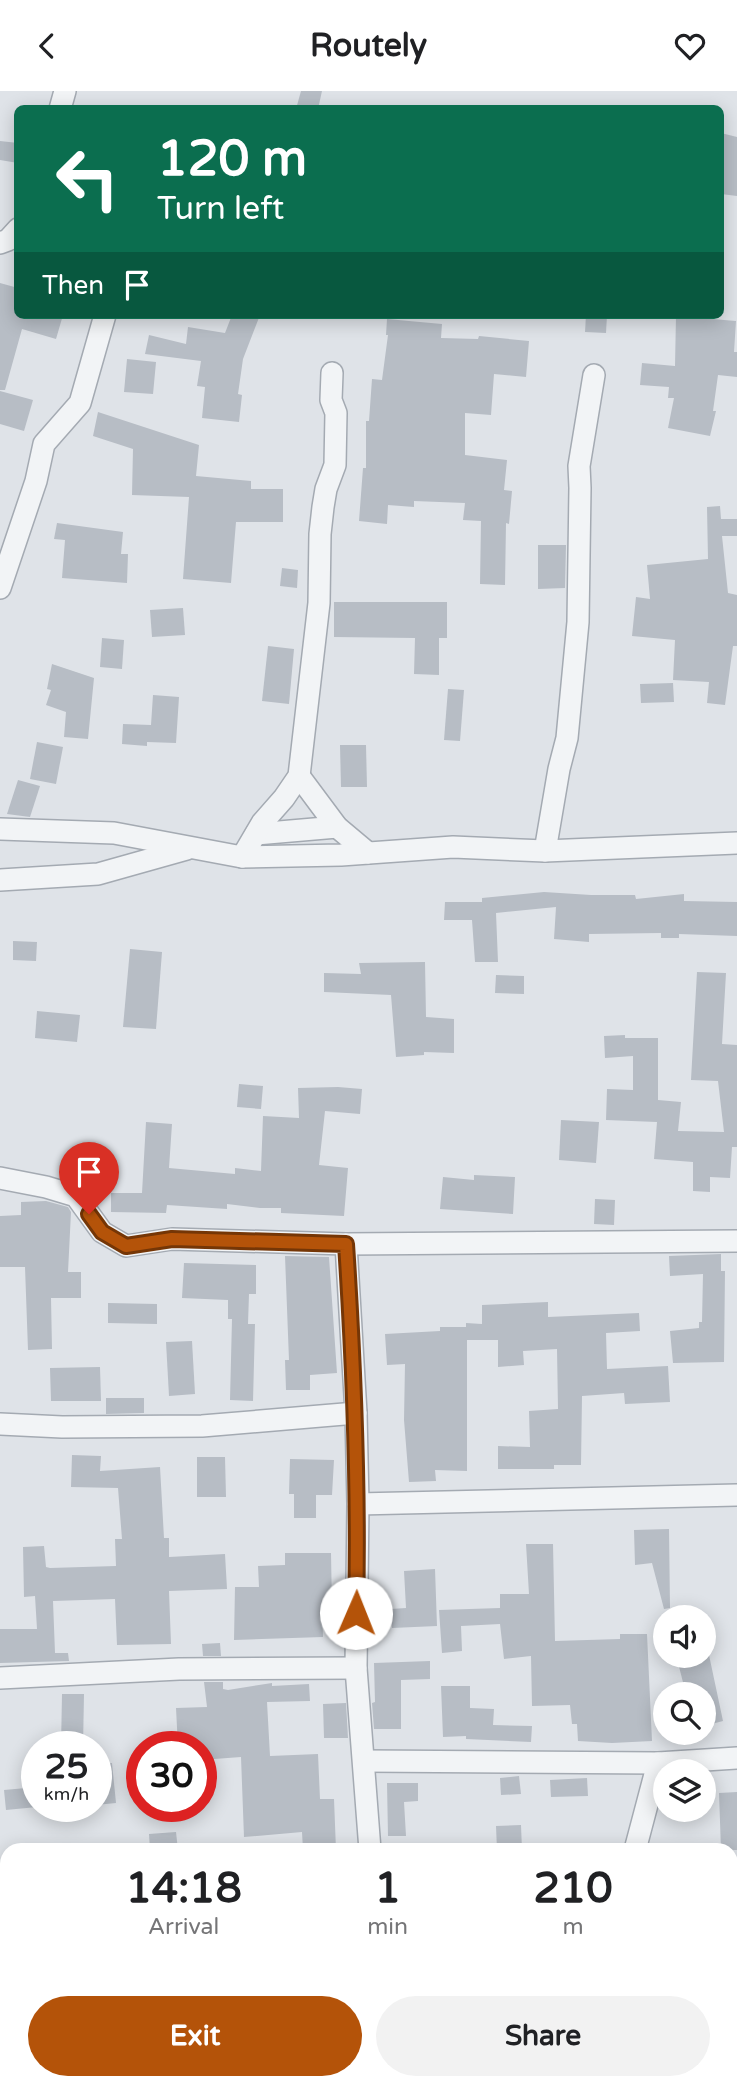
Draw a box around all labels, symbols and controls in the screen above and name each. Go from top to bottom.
icon: back [28,27,66,65]
text: Routely [310,27,427,65]
icon: heart [671,27,709,65]
text: 120 m [157,130,307,189]
icon: left [42,133,133,224]
text: Turn left [157,190,284,228]
icon: arrive [118,266,156,304]
text: Then [42,270,104,301]
pin [59,1142,119,1214]
icon: arrive [70,1153,108,1191]
position arrow [319,1576,393,1650]
map controls [653,1605,716,1822]
button: sound [653,1605,716,1668]
button: search [653,1682,716,1745]
speed limit sign: 30 [126,1731,217,1822]
text: 25 [45,1746,88,1788]
button: layers [653,1759,716,1822]
text: km/h [44,1783,89,1805]
text: 14:18 [125,1863,242,1914]
text: 1 [374,1863,401,1914]
text: 210 [533,1863,613,1914]
text: Arrival [148,1913,219,1941]
text: min [367,1913,408,1941]
text: m [562,1913,584,1941]
button: Exit [28,1996,362,2076]
button: Share [376,1996,710,2076]

